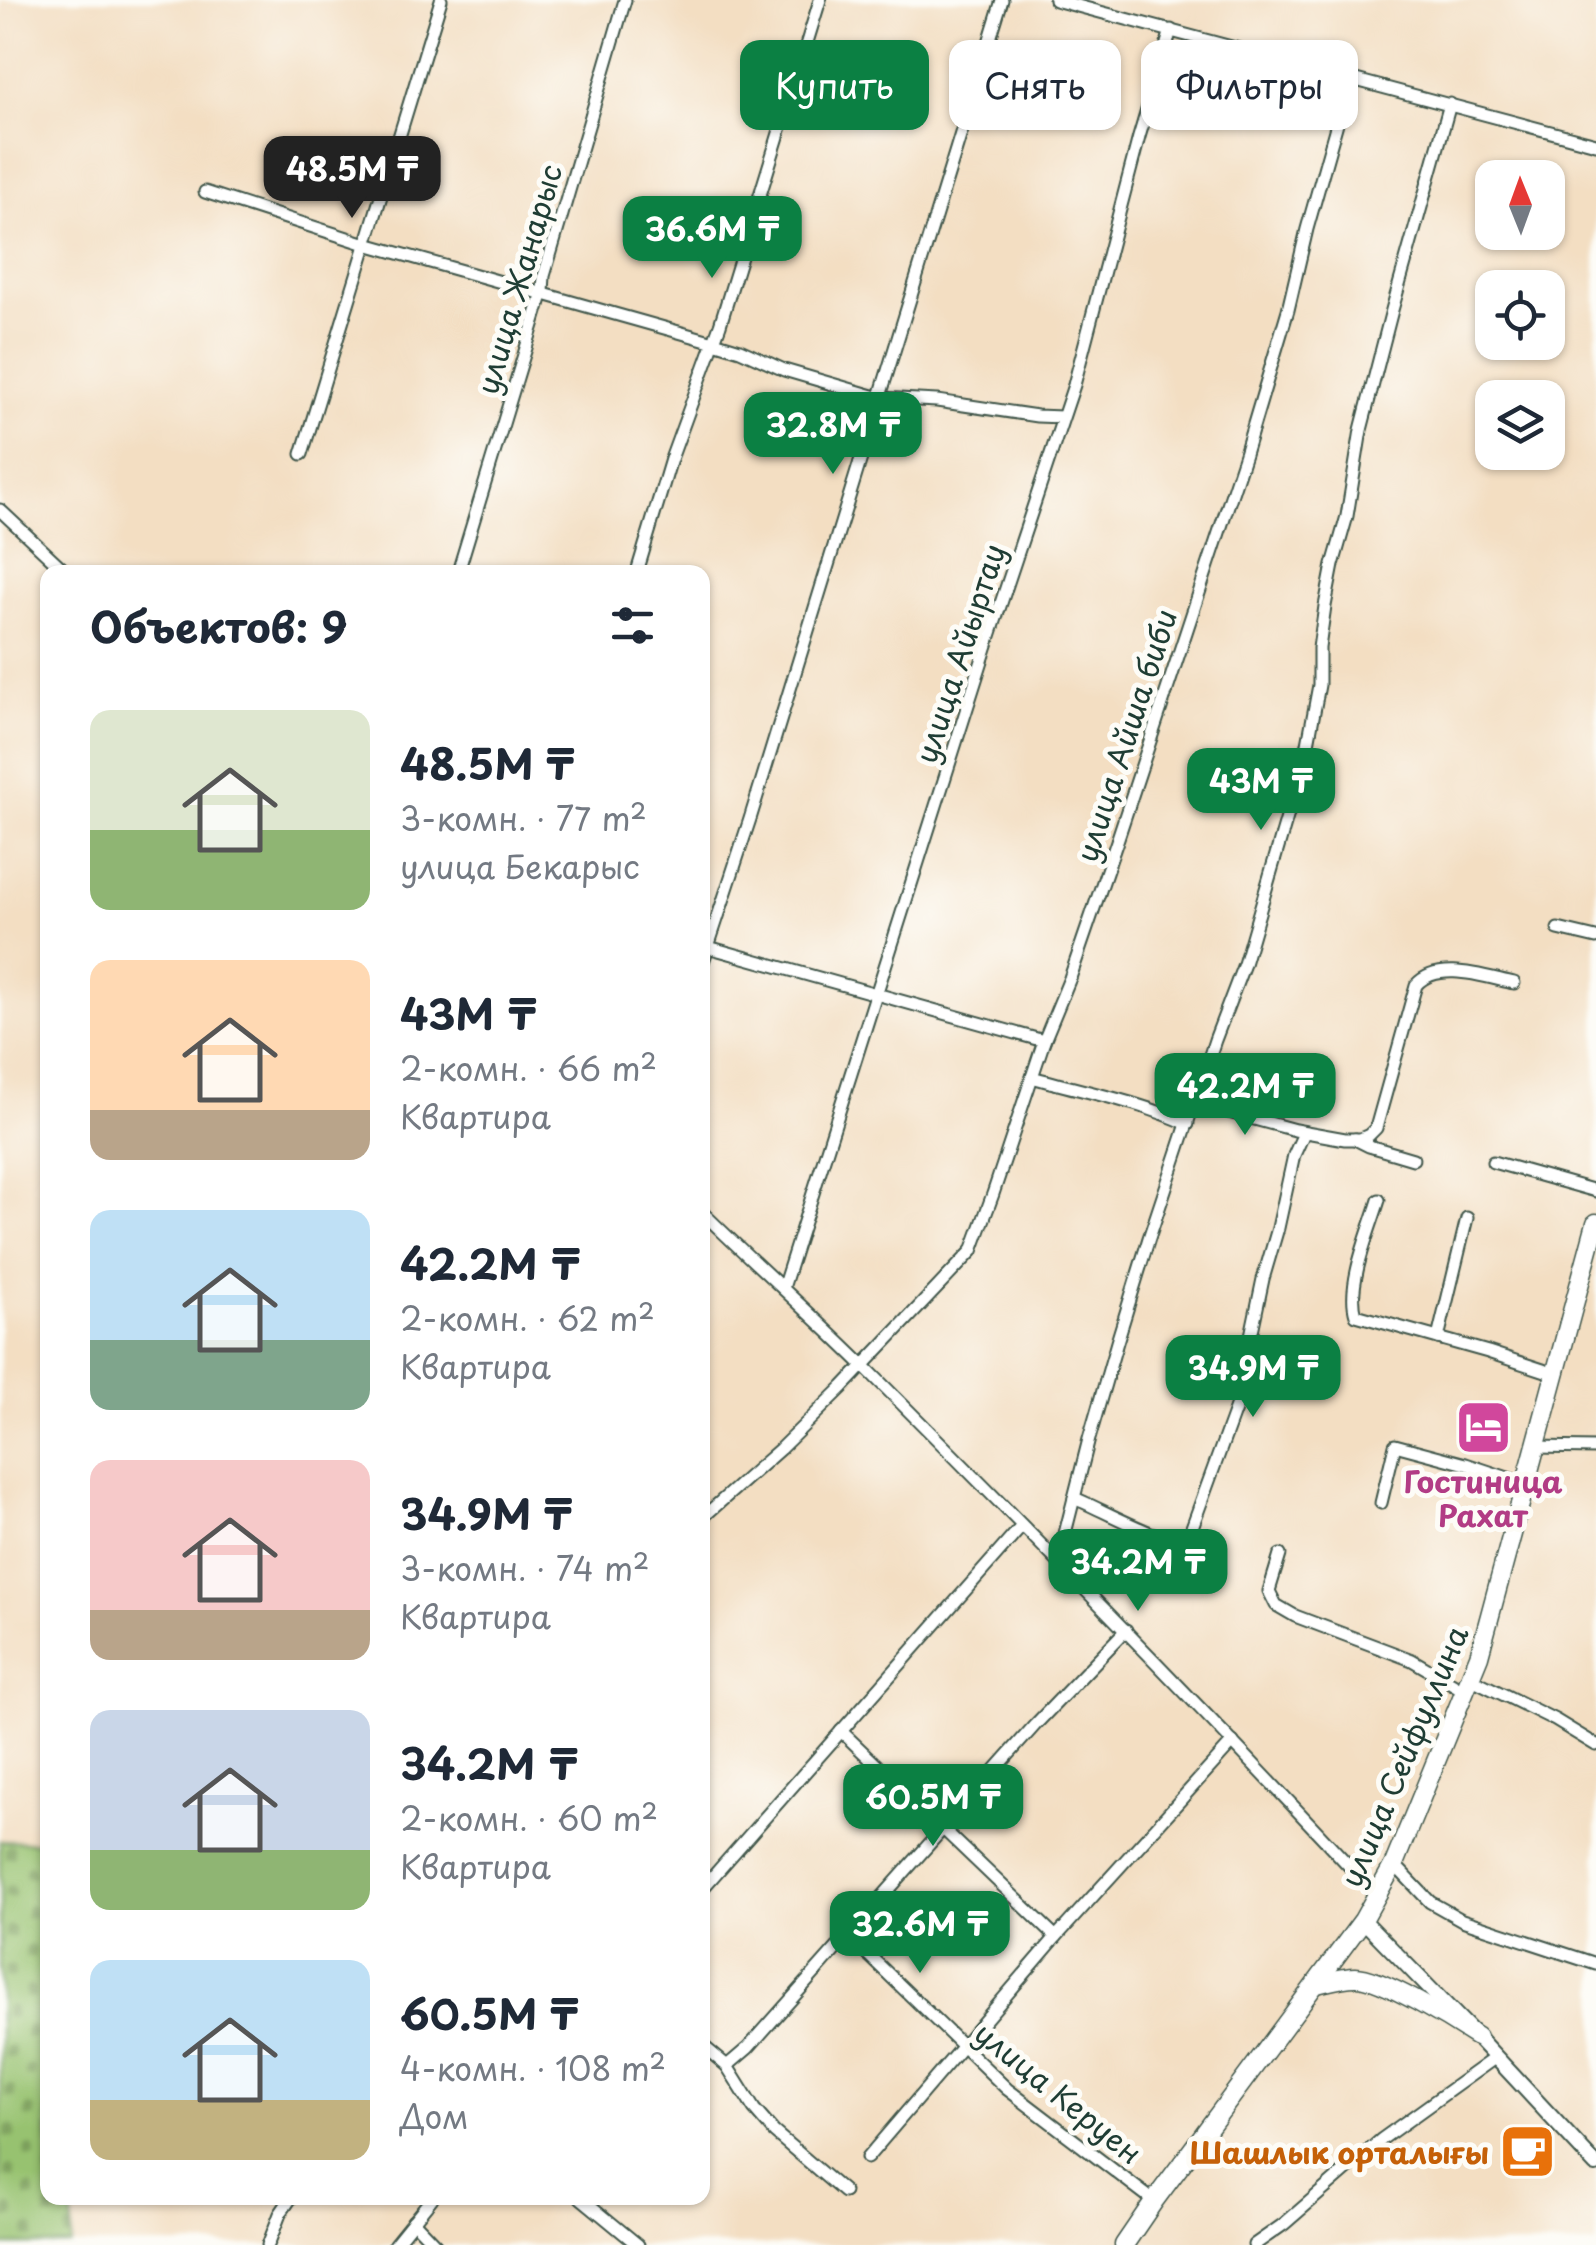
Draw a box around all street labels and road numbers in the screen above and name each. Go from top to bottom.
street label: улица Жанарыс [464,159,572,399]
street label: улица Айыртау [902,537,1016,769]
street label: улица Айша биби [1063,603,1187,867]
street label: улица Сейфуллина [1328,1618,1478,1894]
street label: улица Керуен [966,2010,1152,2174]

